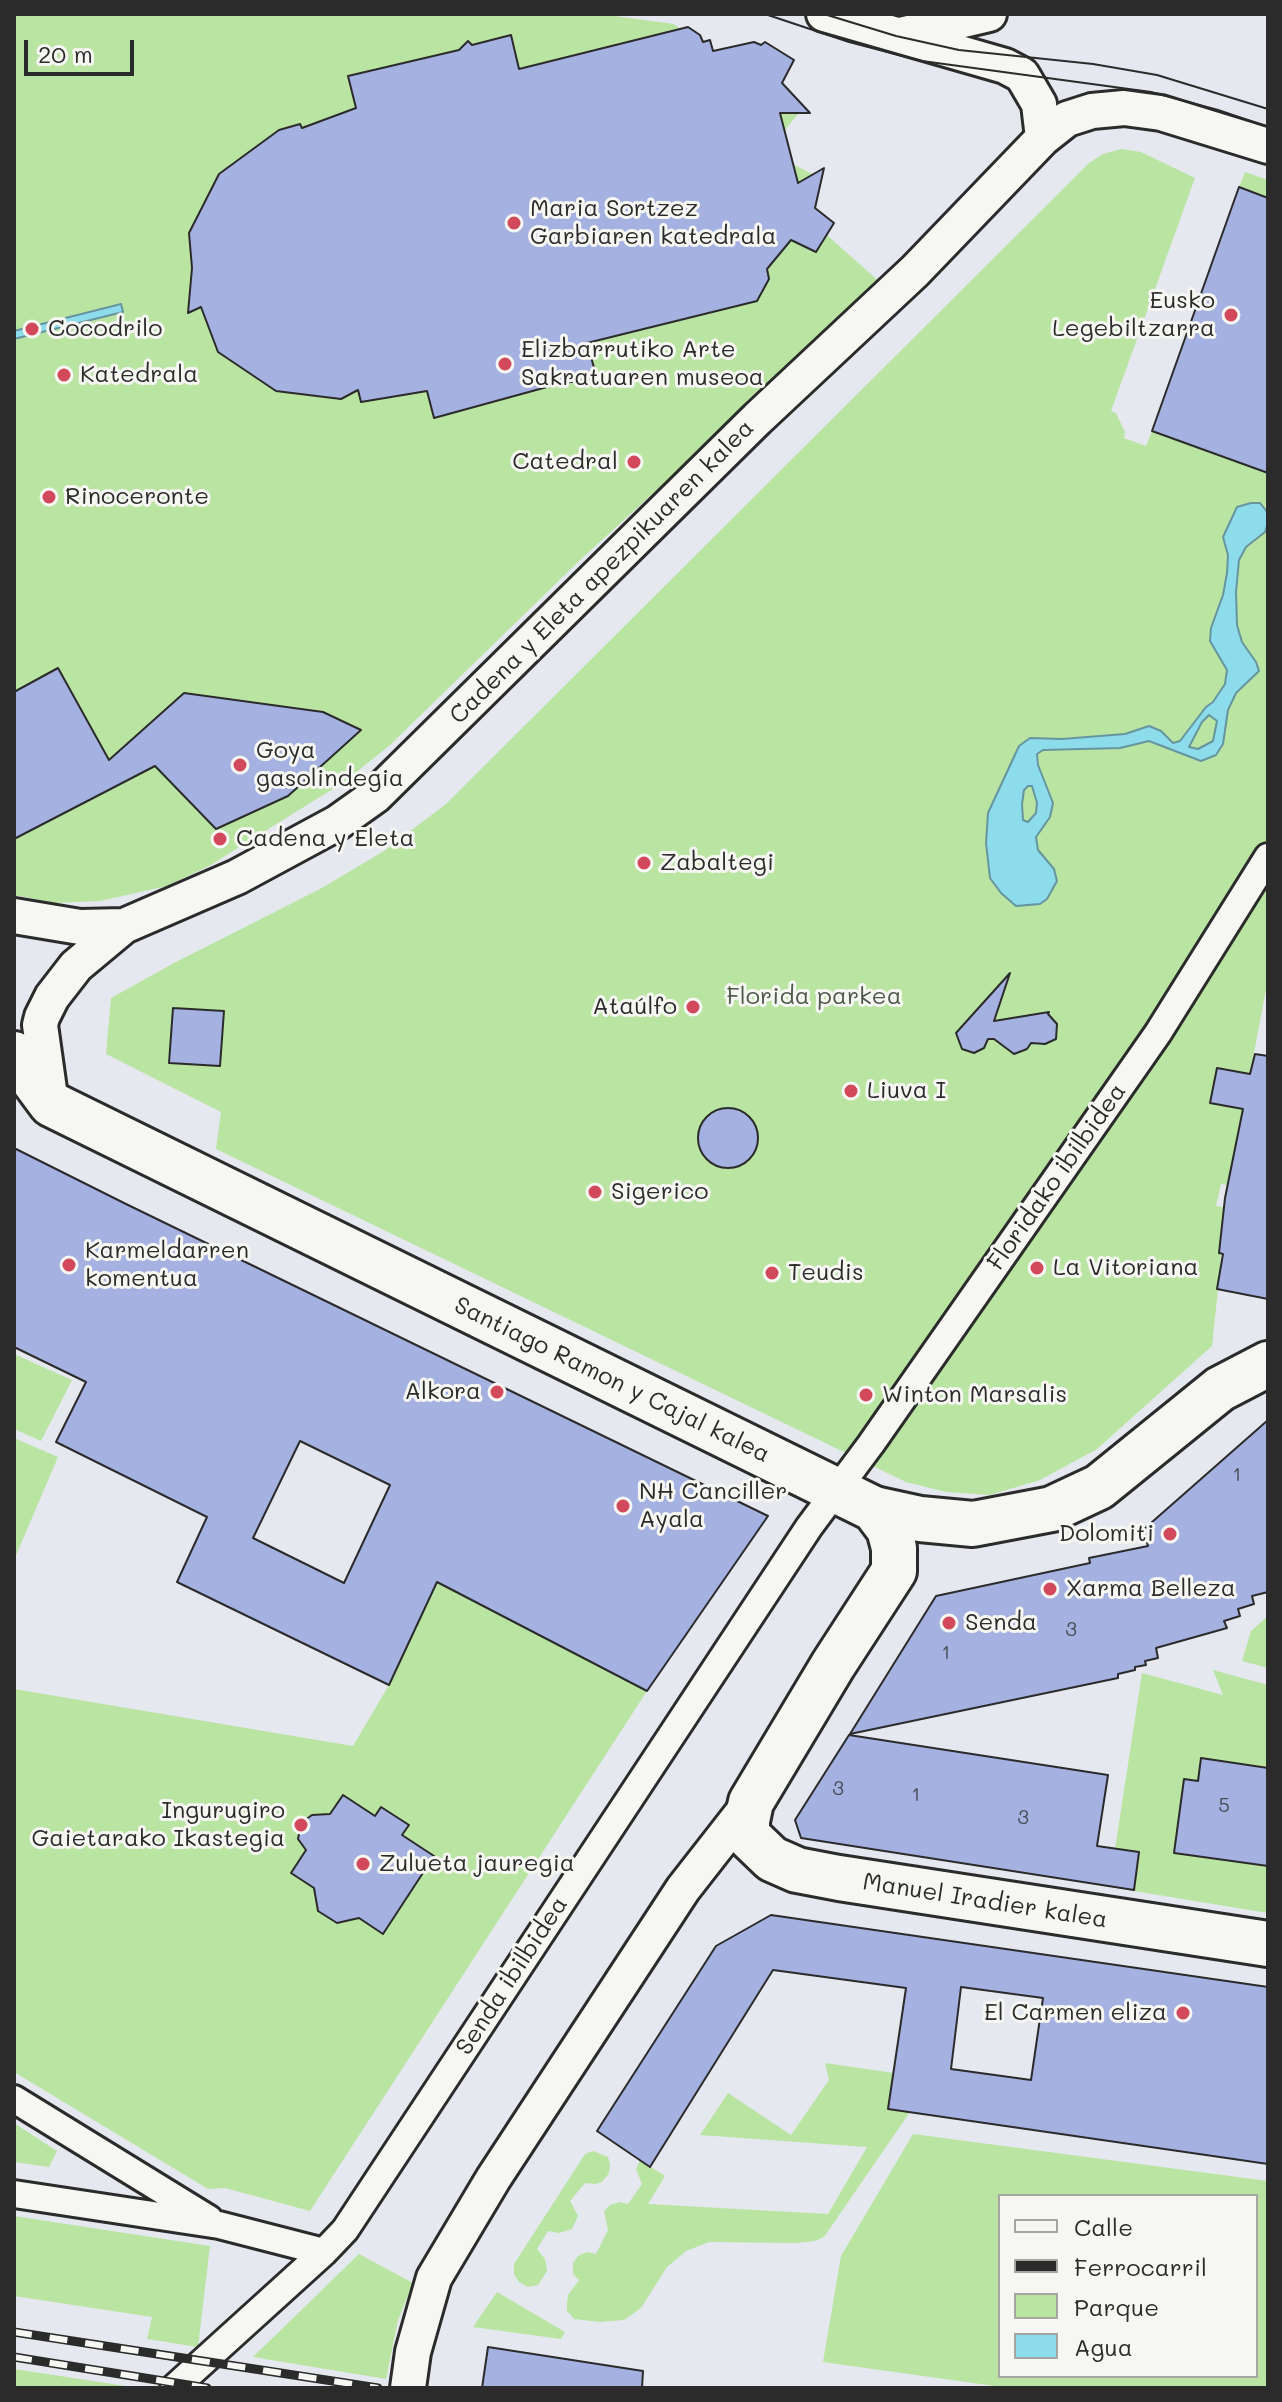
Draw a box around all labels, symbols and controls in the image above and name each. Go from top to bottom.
scale bar [28,24,138,74]
text: 20 m [38,38,93,69]
place label: Maria Sortzez Garbiaren katedrala [530,195,777,251]
marker: Maria Sortzez Garbiaren katedrala [505,214,523,232]
place label: Eusko Legebiltzarra [1052,287,1215,343]
marker: Eusko Legebiltzarra [1222,306,1240,324]
place label: Cocodrilo [48,315,163,343]
marker: Cocodrilo [23,320,41,338]
place label: Elizbarrutiko Arte Sakratuaren museoa [521,336,764,392]
marker: Elizbarrutiko Arte Sakratuaren museoa [496,355,514,373]
place label: Katedrala [80,361,198,389]
marker: Katedrala [55,366,73,384]
street label: Cadena y Eleta apezpikuaren kalea [444,414,760,730]
place label: Catedral [512,448,618,476]
marker: Catedral [625,453,643,471]
place label: Rinoceronte [65,483,209,511]
marker: Rinoceronte [40,488,58,506]
place label: Goya gasolindegia [256,737,404,793]
marker: Goya gasolindegia [231,756,249,774]
place label: Cadena y Eleta [236,825,414,853]
marker: Cadena y Eleta [211,830,229,848]
place label: Zabaltegi [660,849,774,877]
marker: Zabaltegi [635,854,653,872]
park label: Florida parkea [726,983,902,1011]
place label: Ataúlfo [592,993,677,1021]
marker: Ataúlfo [684,998,702,1016]
place label: Liuva I [867,1077,946,1105]
street label: Floridako ibilbidea [982,1078,1132,1276]
marker: Liuva I [842,1082,860,1100]
place label: Sigerico [611,1178,708,1206]
marker: Sigerico [586,1183,604,1201]
place label: Karmeldarren komentua [85,1237,249,1293]
place label: La Vitoriana [1053,1254,1198,1282]
marker: Karmeldarren komentua [60,1256,78,1274]
place label: Teudis [788,1259,864,1287]
marker: La Vitoriana [1028,1259,1046,1277]
marker: Teudis [763,1264,781,1282]
street label: Santiago Ramon y Cajal kalea [449,1291,775,1469]
place label: Alkora [404,1378,481,1406]
place label: Winton Marsalis [882,1381,1067,1409]
marker: Alkora [488,1383,506,1401]
marker: Winton Marsalis [857,1386,875,1404]
house number: 1 [1233,1463,1241,1487]
place label: NH Canciller Ayala [639,1478,787,1534]
marker: NH Canciller Ayala [614,1497,632,1515]
place label: Dolomiti [1059,1520,1154,1548]
marker: Dolomiti [1161,1525,1179,1543]
place label: Xarma Belleza [1066,1575,1236,1603]
marker: Xarma Belleza [1041,1580,1059,1598]
place label: Senda [965,1609,1037,1637]
marker: Senda [940,1614,958,1632]
house number: 3 [1065,1618,1077,1642]
house number: 1 [942,1641,950,1665]
house number: 3 [832,1777,844,1801]
house number: 1 [912,1783,920,1807]
house number: 5 [1218,1794,1230,1818]
place label: Ingurugiro Gaietarako Ikastegia [31,1797,285,1853]
house number: 3 [1017,1806,1029,1830]
marker: Ingurugiro Gaietarako Ikastegia [292,1816,310,1834]
place label: Zulueta jauregia [379,1850,575,1878]
marker: Zulueta jauregia [354,1855,372,1873]
street label: Manuel Iradier kalea [861,1867,1109,1935]
street label: Senda ibilbidea [450,1891,574,2061]
place label: El Carmen eliza [984,1999,1167,2027]
marker: El Carmen eliza [1174,2004,1192,2022]
legend [998,2194,1258,2378]
text: Calle [1074,2211,1133,2242]
text: Ferrocarril [1074,2251,1207,2282]
text: Parque [1074,2291,1159,2322]
text: Agua [1074,2331,1133,2362]

